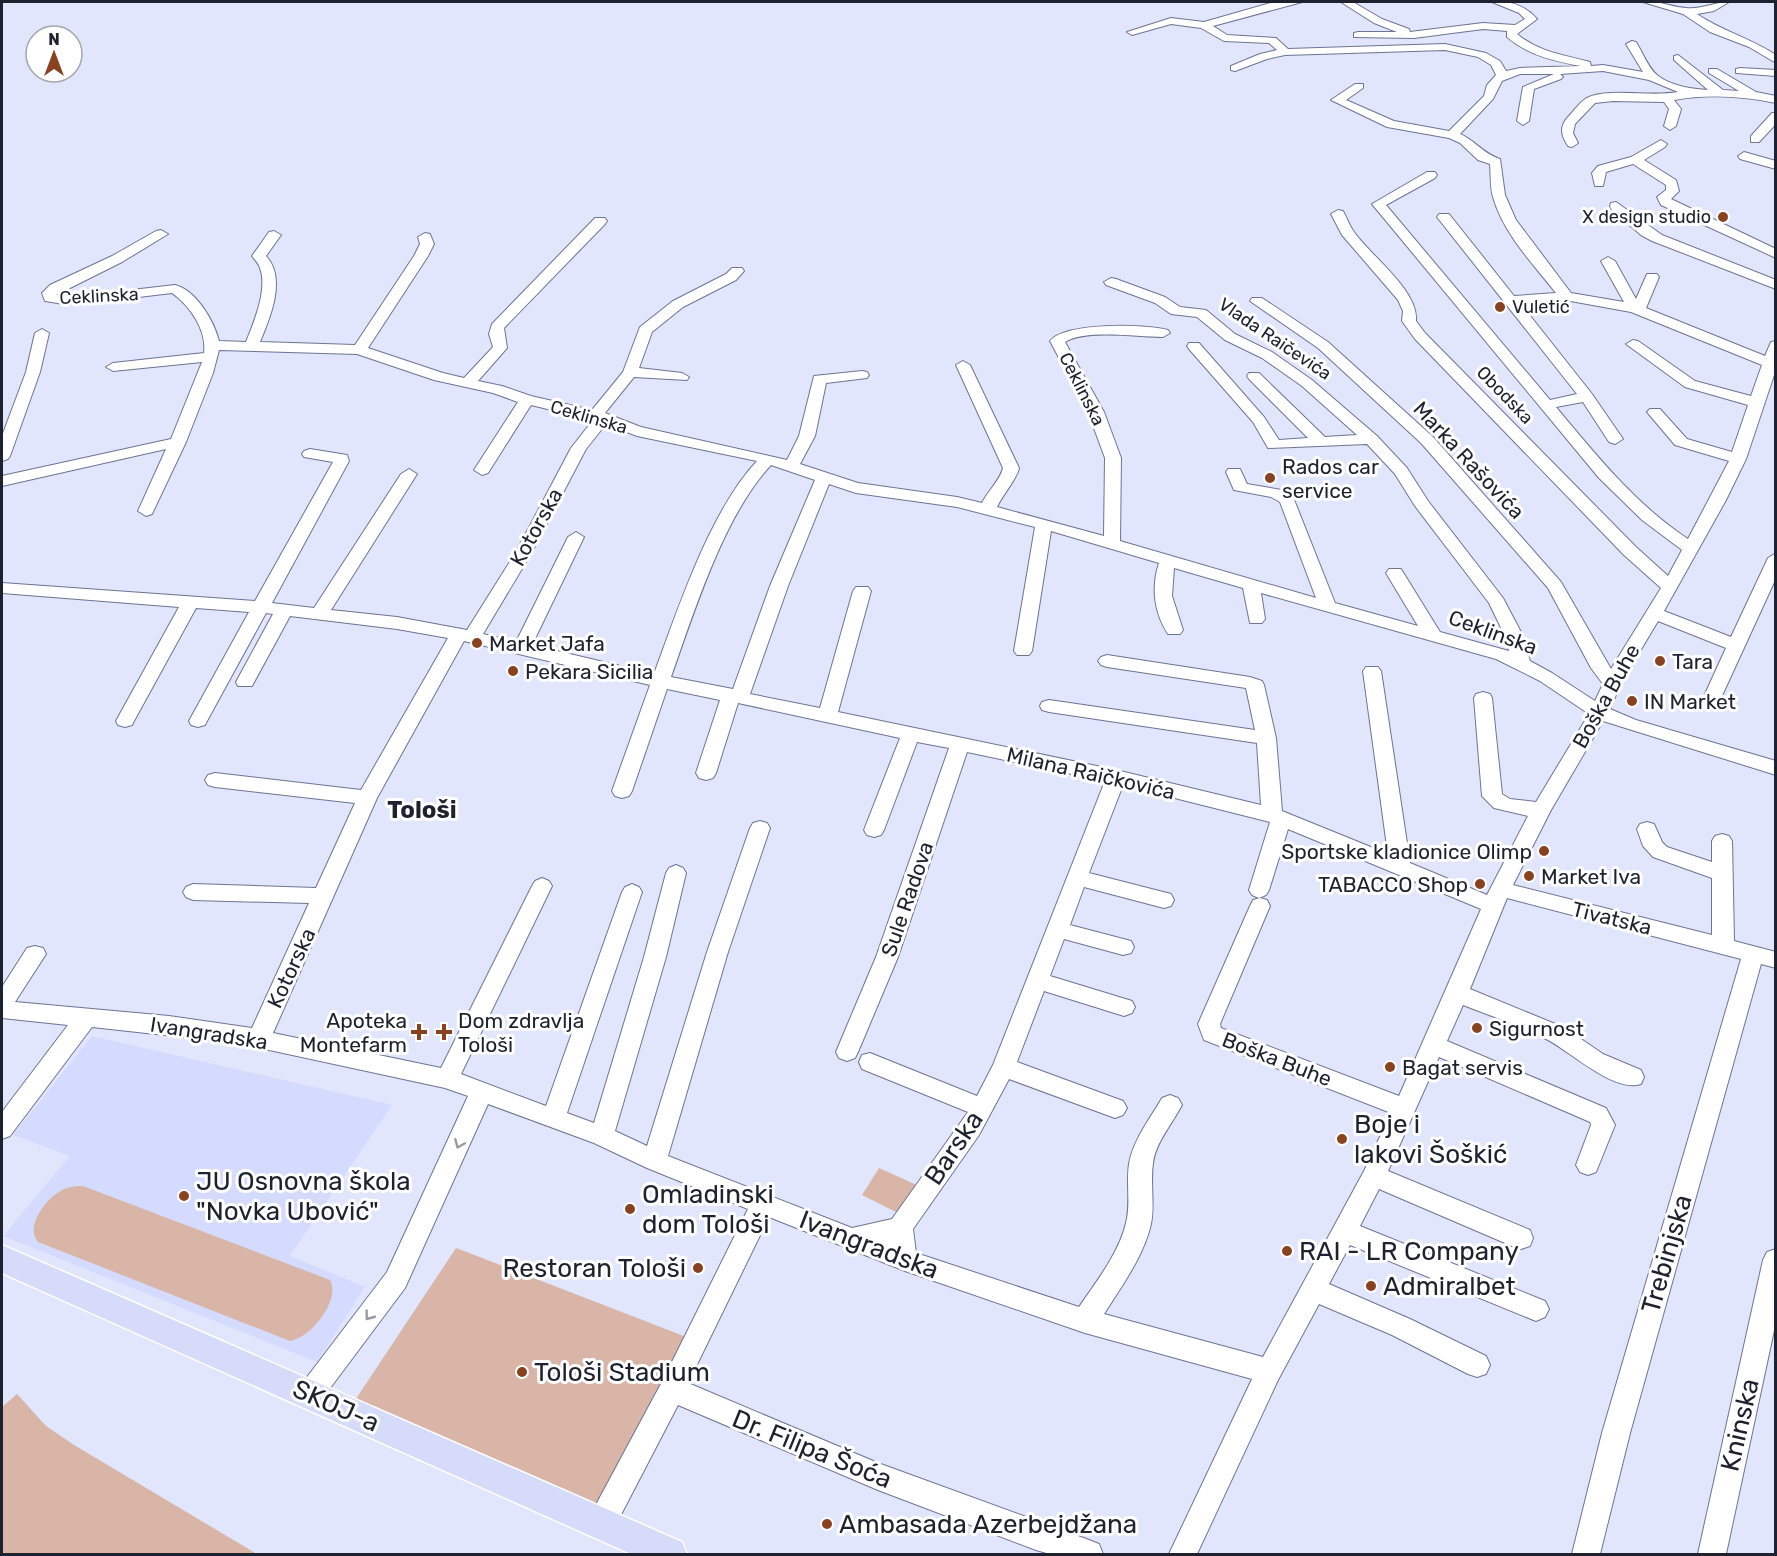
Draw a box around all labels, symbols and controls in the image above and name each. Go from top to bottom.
north arrow [24,24,84,84]
text: N [48,30,60,49]
place label: X design studio [1582,206,1711,228]
marker: X design studio [1716,210,1730,224]
street label: Ceklinska [59,283,139,309]
street label: Vlada Raičevića [1214,293,1336,385]
place label: Vuletić [1512,296,1570,318]
marker: Vuletić [1493,300,1507,314]
street label: Ceklinska [1054,349,1110,429]
street label: Obodska [1472,361,1538,429]
street label: Ceklinska [548,396,630,438]
street label: Marka Rašovića [1408,396,1530,524]
place label: Rados car service [1282,454,1379,503]
marker: Rados car service [1263,471,1277,485]
street label: Kotorska [504,484,568,570]
street label: Ceklinska [1445,604,1541,660]
place label: Market Jafa [489,631,605,656]
marker: Market Jafa [470,636,484,650]
street label: Boška Buhe [1567,639,1645,753]
place label: Tara [1672,649,1713,674]
marker: Tara [1653,654,1667,668]
place label: Pekara Sicilia [525,659,653,684]
marker: Pekara Sicilia [506,664,520,678]
place label: IN Market [1644,689,1736,714]
marker: IN Market [1625,694,1639,708]
street label: Milana Raičkovića [1004,741,1178,805]
district label: Tološi [387,796,457,824]
street label: Sule Radova [876,838,938,960]
place label: Sportske kladionice Olimp [1281,839,1532,864]
marker: Sportske kladionice Olimp [1537,844,1551,858]
place label: Market Iva [1541,864,1641,889]
marker: Market Iva [1522,869,1536,883]
place label: TABACCO Shop [1318,872,1468,897]
marker: TABACCO Shop [1473,877,1487,891]
street label: Tivatska [1570,896,1654,940]
street label: Kotorska [262,924,320,1012]
place label: Apoteka Montefarm [300,1008,407,1057]
place label: Dom zdravlja Tološi [458,1008,584,1057]
street label: Ivangradska [148,1011,270,1055]
place label: Sigurnost [1489,1016,1584,1041]
marker: Sigurnost [1470,1021,1484,1035]
marker: Dom zdravlja Tološi [435,1023,453,1041]
marker: Apoteka Montefarm [412,1025,426,1039]
street label: Boška Buhe [1219,1027,1335,1091]
place label: Bagat servis [1402,1055,1523,1080]
marker: Bagat servis [1383,1060,1397,1074]
street label: Barska [918,1105,990,1191]
place label: Boje i lakovi Šoškić [1354,1109,1507,1170]
marker: Boje i lakovi Šoškić [1335,1132,1349,1146]
one-way arrow [454,1138,466,1149]
place label: JU Osnovna škola "Novka Ubović" [196,1166,411,1227]
place label: Omladinski dom Tološi [642,1179,774,1240]
marker: JU Osnovna škola "Novka Ubović" [177,1189,191,1203]
street label: Trebinjska [1635,1191,1699,1317]
marker: Omladinski dom Tološi [623,1202,637,1216]
street label: Ivangradska [795,1204,943,1286]
place label: RAI - LR Company [1299,1236,1519,1267]
marker: RAI - LR Company [1280,1244,1294,1258]
place label: Restoran Tološi [502,1253,686,1284]
marker: Restoran Tološi [691,1261,705,1275]
place label: Admiralbet [1383,1271,1516,1302]
marker: Admiralbet [1364,1279,1378,1293]
one-way arrow [365,1310,376,1321]
place label: Tološi Stadium [534,1357,710,1388]
marker: Tološi Stadium [515,1365,529,1379]
street label: SKOJ-a [288,1373,384,1439]
street label: Kninska [1714,1376,1766,1474]
street label: Dr. Filipa Šoća [728,1403,896,1495]
place label: Ambasada Azerbejdžana [839,1509,1137,1540]
marker: Ambasada Azerbejdžana [820,1517,834,1531]

